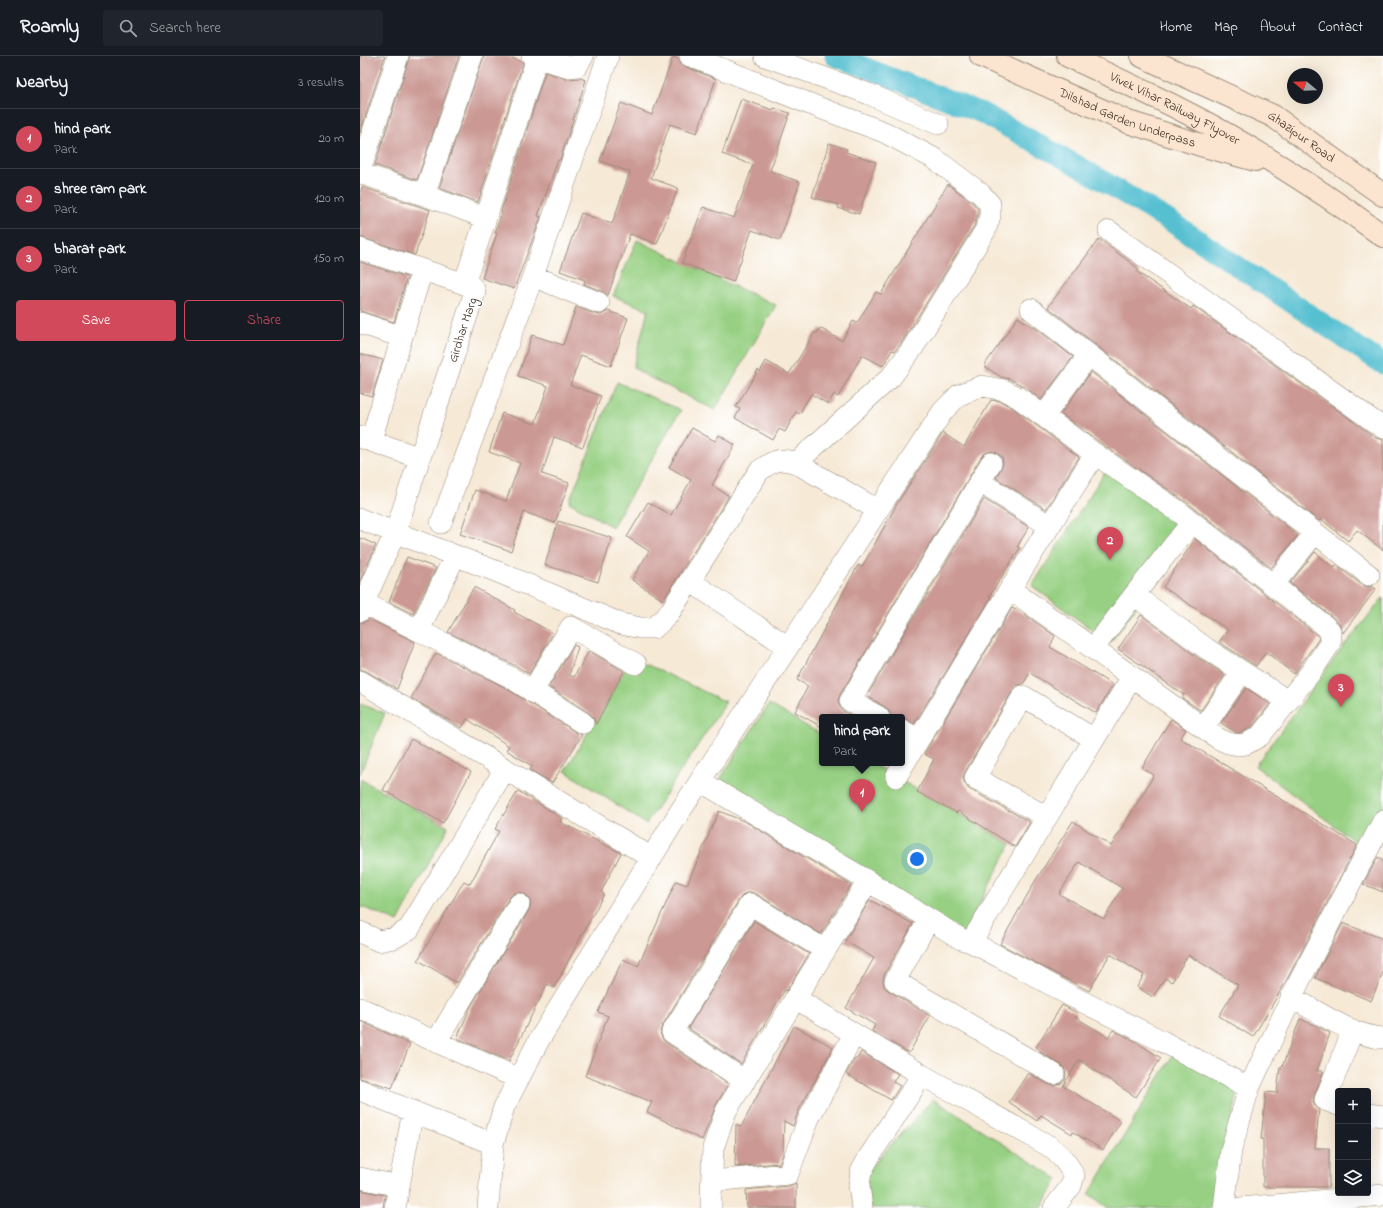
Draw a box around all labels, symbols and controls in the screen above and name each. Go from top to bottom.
search box [103,10,383,46]
text: Roamly [20,14,79,41]
icon: search [117,17,139,39]
text: Search here [149,17,221,39]
text: Home [1160,17,1192,38]
text: Map [1214,17,1238,38]
text: About [1260,17,1296,38]
text: Contact [1318,17,1363,38]
street label: Vivek Vihar Railway Flyover [1106,67,1244,150]
north arrow [1287,68,1323,104]
text: Nearby [16,70,68,95]
text: 3 results [298,73,344,92]
street label: Dilshad Garden Underpass [1055,82,1199,152]
street label: Ghazipur Road [1265,105,1340,168]
text: hind park [54,118,111,140]
text: 1 [27,129,31,148]
text: 20 m [319,129,344,148]
text: Park [54,140,78,159]
text: shree ram park [54,178,146,200]
text: 2 [26,189,32,208]
text: 120 m [314,189,344,208]
text: Park [54,200,78,219]
text: bharat park [54,238,126,260]
text: 3 [26,249,32,268]
text: 150 m [313,249,344,268]
text: Park [54,260,78,279]
street label: Girdhar Marg [444,295,483,365]
button: Save [16,300,176,341]
button: Share [184,300,344,341]
pin: 2 [1097,527,1123,560]
pin: 3 [1328,674,1354,707]
popup [819,714,905,766]
text: hind park [834,720,890,742]
text: Park [834,742,857,761]
pin: 1 [849,779,875,812]
your location [907,849,927,869]
map controls [1335,1088,1371,1196]
button: + [1335,1088,1371,1124]
button: − [1335,1124,1371,1160]
button: layers [1335,1160,1371,1196]

